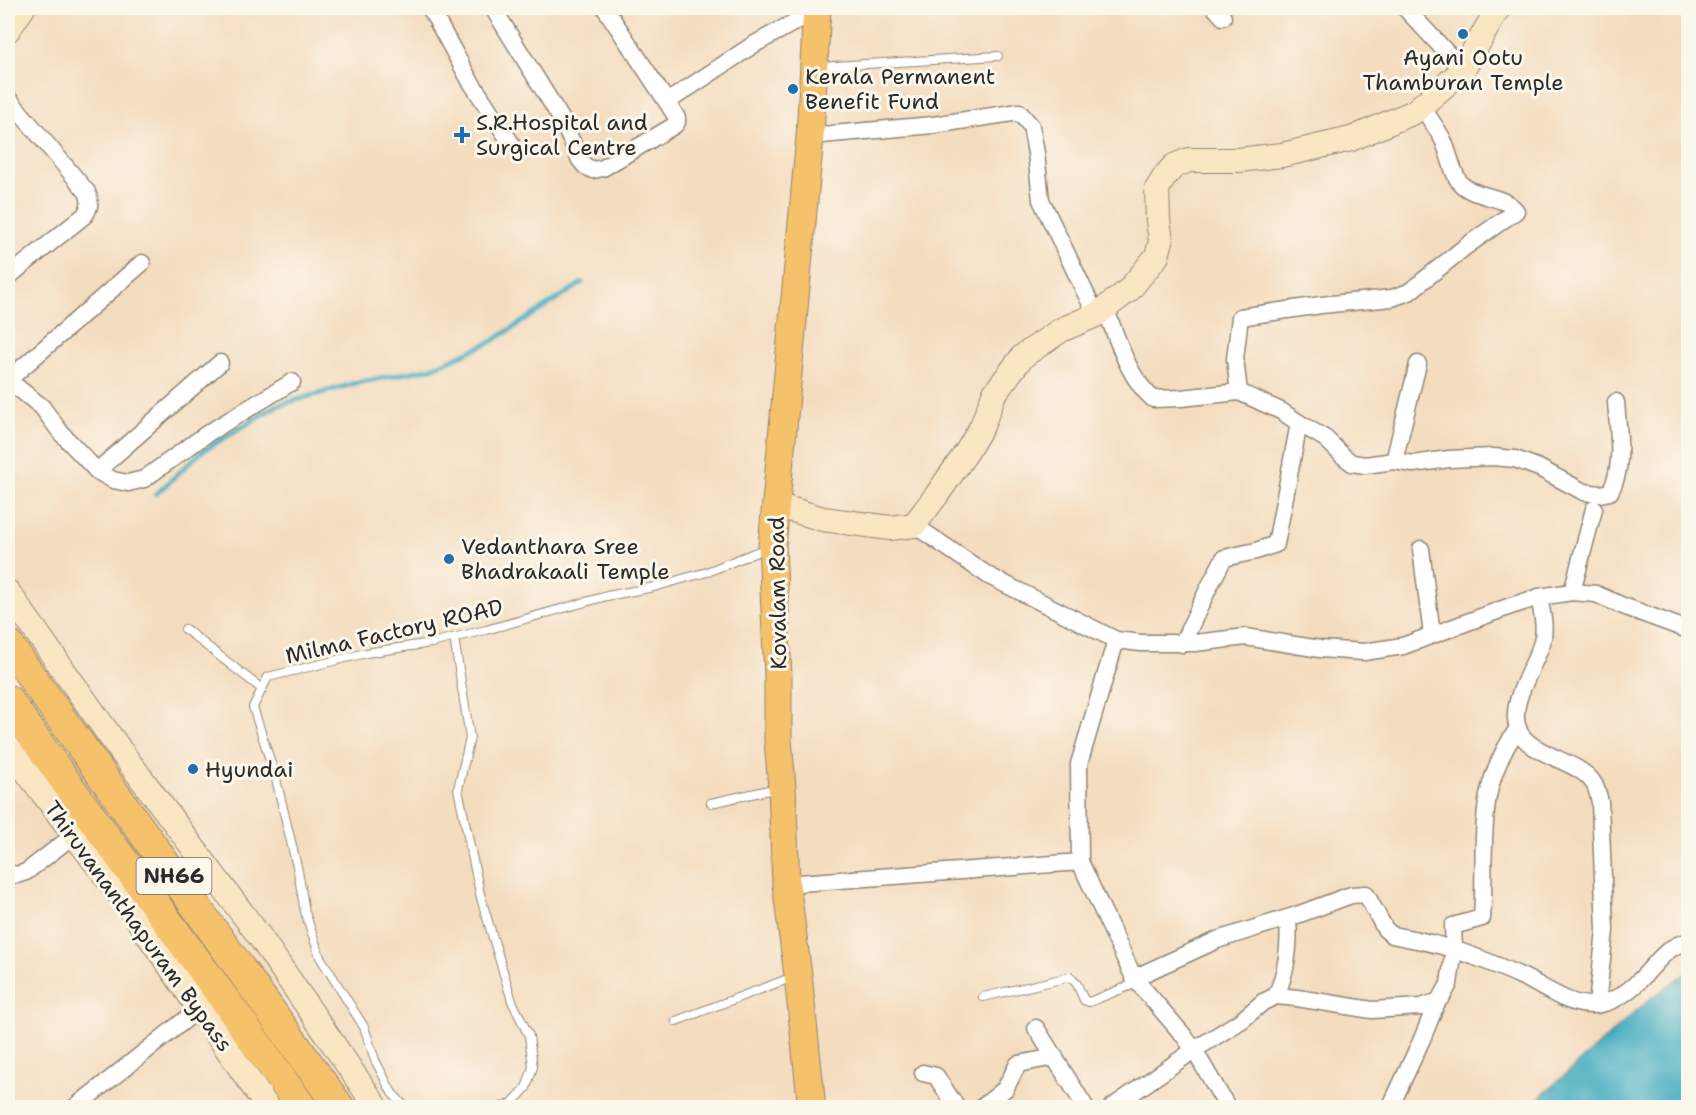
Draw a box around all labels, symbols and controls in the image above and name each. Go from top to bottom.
marker: Ayani Ootu Thamburan Temple [1456,27,1470,41]
place label: Ayani Ootu Thamburan Temple [1362,43,1564,97]
place label: Kerala Permanent Benefit Fund [805,62,995,116]
marker: Kerala Permanent Benefit Fund [786,82,800,96]
place label: S.R.Hospital and Surgical Centre [476,108,648,162]
marker: S.R.Hospital and Surgical Centre [453,126,471,144]
street label: Kovalam Road [762,516,793,670]
place label: Vedanthara Sree Bhadrakaali Temple [461,532,670,586]
marker: Vedanthara Sree Bhadrakaali Temple [442,552,456,566]
street label: Milma Factory ROAD [283,592,506,671]
place label: Hyundai [205,755,293,784]
marker: Hyundai [186,762,200,776]
street label: Thiruvananthapuram Bypass [38,795,239,1057]
road number: NH66 [136,858,212,894]

